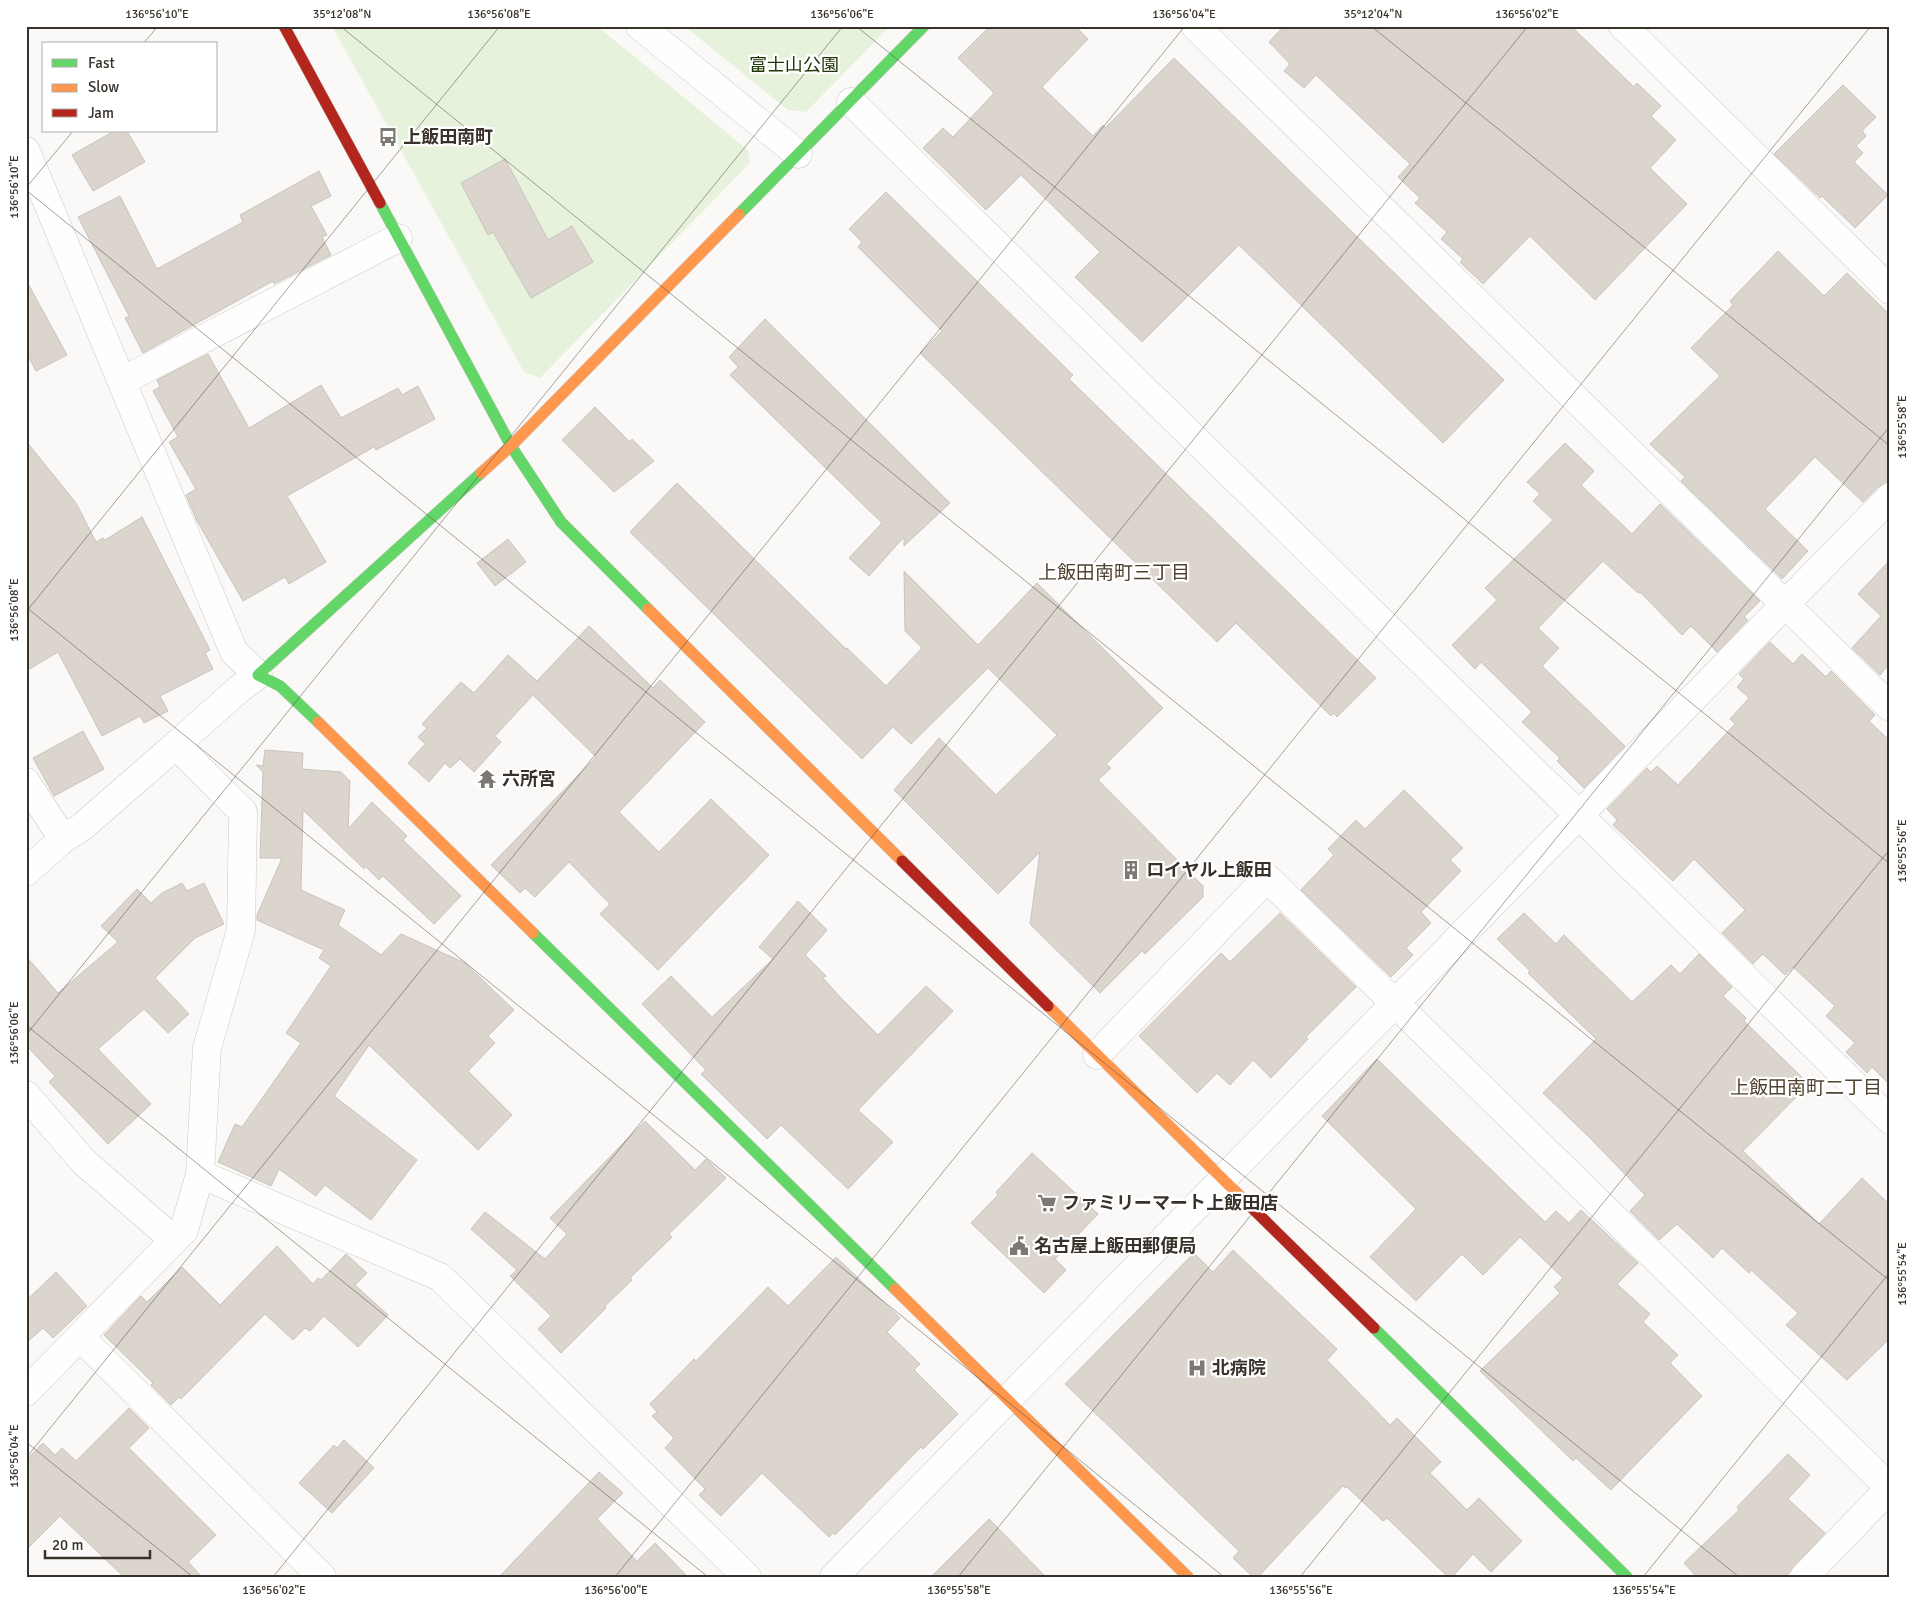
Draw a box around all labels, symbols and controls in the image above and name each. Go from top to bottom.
text: 136°56'10"E [125,7,189,22]
text: 35°12'08"N [313,7,371,22]
text: 136°56'08"E [467,7,531,22]
text: 136°56'06"E [810,7,874,22]
text: 136°56'04"E [1152,7,1216,22]
text: 35°12'04"N [1344,7,1402,22]
text: 136°56'02"E [1495,7,1559,22]
legend [42,42,218,132]
text: Fast [88,54,115,72]
park label: 富士山公園 [749,54,839,76]
text: Slow [88,78,119,96]
text: Jam [88,104,114,122]
bus stop icon: 上飯田南町 [377,126,399,148]
place label: 上飯田南町 [403,126,493,148]
text: 136°56'10"E [7,155,22,219]
text: 136°55'58"E [1895,395,1910,459]
district label: 上飯田南町三丁目 [1038,561,1190,585]
text: 136°56'08"E [7,578,22,642]
temple icon: 六所宮 [476,768,498,790]
place label: 六所宮 [502,768,556,790]
text: 136°55'56"E [1895,819,1910,883]
building icon: ロイヤル上飯田 [1120,859,1142,881]
place label: ロイヤル上飯田 [1146,859,1271,881]
text: 136°56'06"E [7,1001,22,1065]
district label: 上飯田南町二丁目 [1730,1076,1882,1100]
supermarket icon: ファミリーマート上飯田店 [1036,1192,1058,1214]
place label: ファミリーマート上飯田店 [1062,1192,1278,1214]
public building icon: 名古屋上飯田郵便局 [1008,1235,1030,1257]
place label: 名古屋上飯田郵便局 [1034,1235,1196,1257]
text: 136°55'54"E [1895,1242,1910,1306]
hospital icon: 北病院 [1186,1357,1208,1379]
place label: 北病院 [1212,1357,1266,1379]
text: 136°56'04"E [7,1424,22,1488]
scale bar [45,1528,150,1560]
text: 20 m [52,1536,83,1554]
text: 136°56'02"E [242,1583,306,1598]
text: 136°56'00"E [584,1583,648,1598]
text: 136°55'58"E [927,1583,991,1598]
text: 136°55'56"E [1269,1583,1333,1598]
text: 136°55'54"E [1612,1583,1676,1598]

